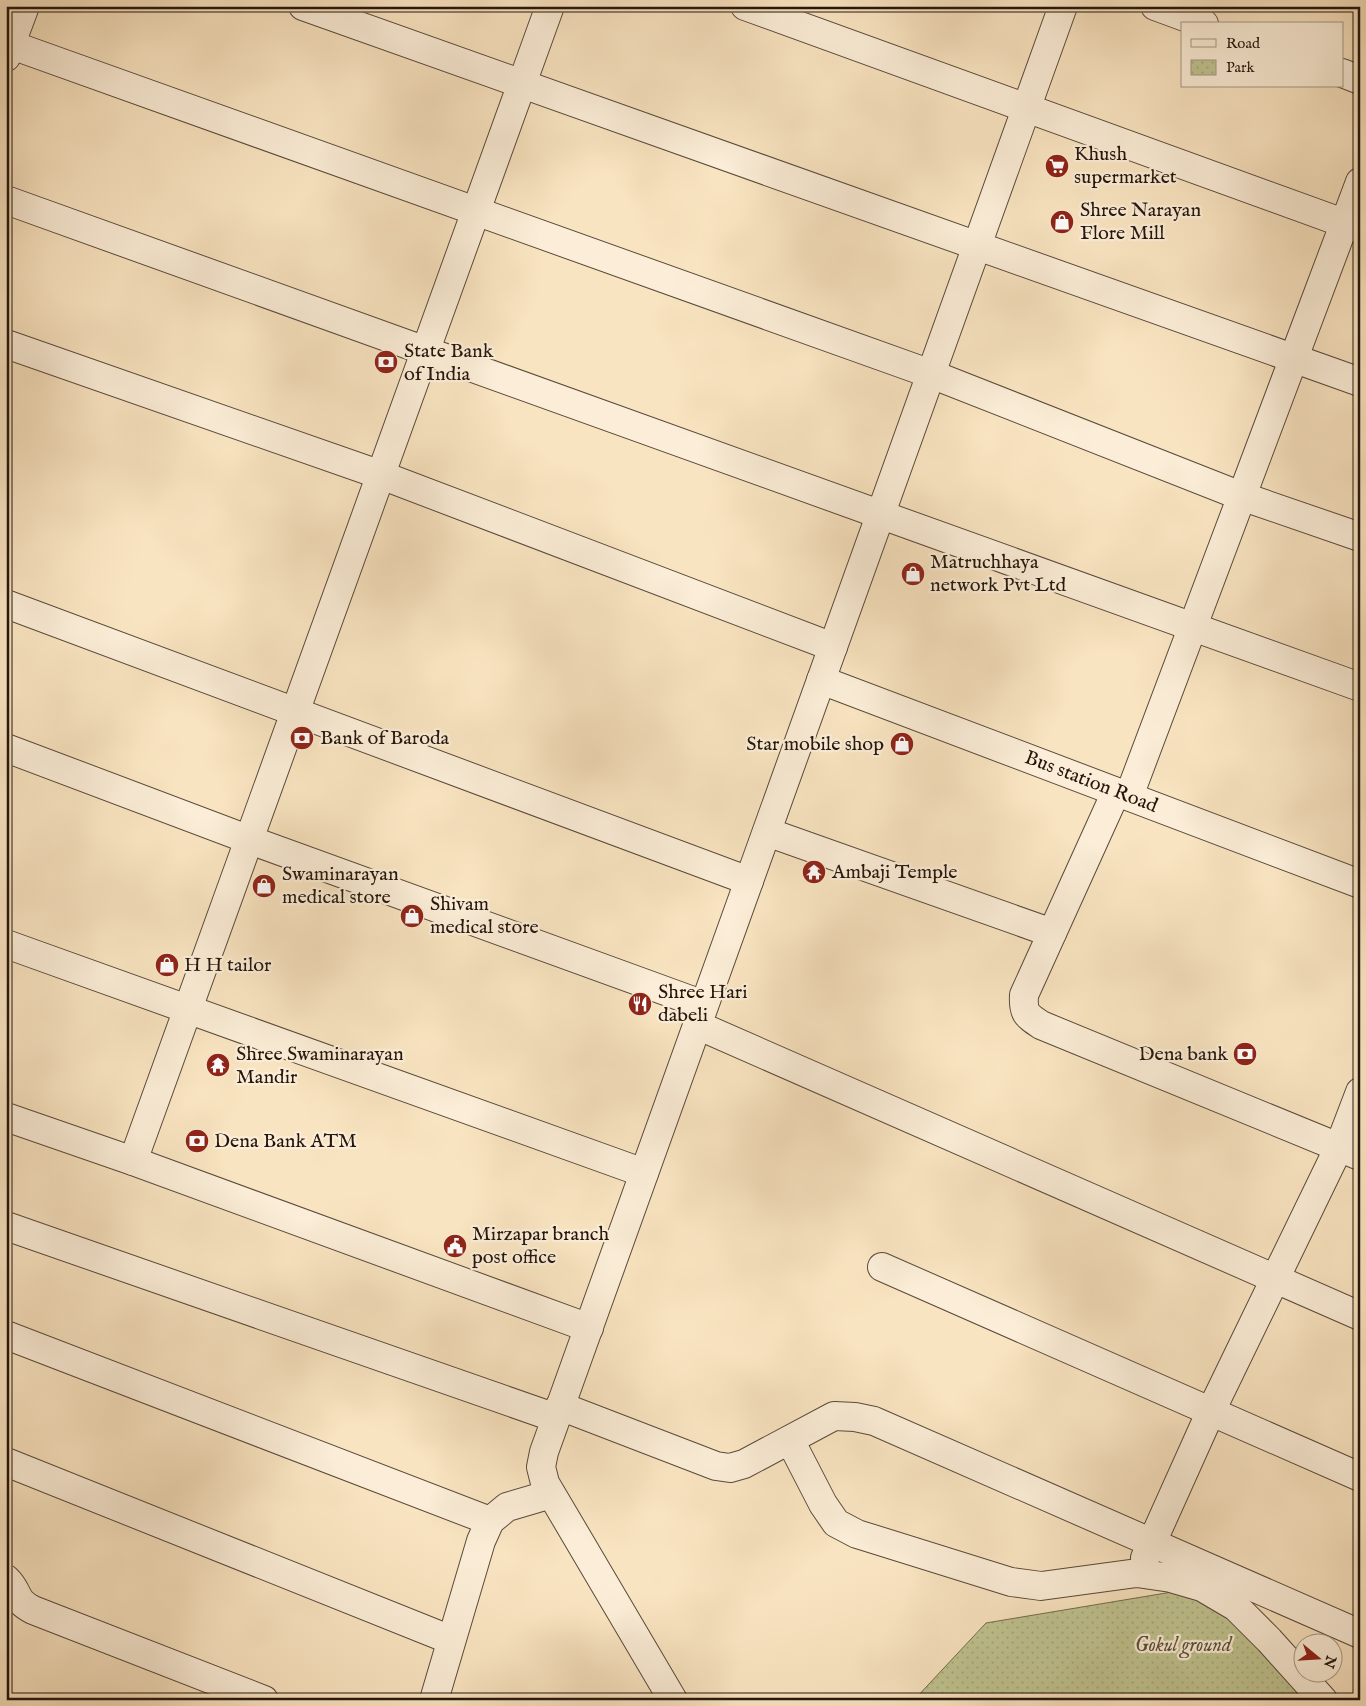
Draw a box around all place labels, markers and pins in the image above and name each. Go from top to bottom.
place label: Khush supermarket [1074,142,1177,190]
supermarket icon: Khush supermarket [1044,153,1070,179]
place label: Shree Narayan Flore Mill [1080,198,1201,246]
shop icon: Shree Narayan Flore Mill [1049,209,1075,235]
place label: State Bank of India [404,339,494,387]
bank icon: State Bank of India [373,349,399,375]
place label: Matruchhaya network Pvt Ltd [930,550,1067,598]
shop icon: Matruchhaya network Pvt Ltd [900,561,926,587]
bank icon: Bank of Baroda [289,725,315,751]
place label: Bank of Baroda [320,726,450,751]
shop icon: Star mobile shop [889,731,915,757]
place label: Star mobile shop [746,732,884,757]
temple icon: Ambaji Temple [801,859,827,885]
place label: Ambaji Temple [831,860,957,885]
place label: Swaminarayan medical store [282,862,399,910]
shop icon: Swaminarayan medical store [251,873,277,899]
place label: Shivam medical store [430,892,539,940]
shop icon: Shivam medical store [399,903,425,929]
shop icon: H H tailor [154,952,180,978]
place label: H H tailor [184,953,272,978]
place label: Shree Hari dabeli [658,980,747,1028]
restaurant icon: Shree Hari dabeli [627,991,653,1017]
bank icon: Dena bank [1232,1041,1258,1067]
place label: Shree Swaminarayan Mandir [236,1042,404,1090]
place label: Dena bank [1138,1042,1228,1067]
temple icon: Shree Swaminarayan Mandir [205,1052,231,1078]
bank icon: Dena Bank ATM [184,1128,210,1154]
place label: Dena Bank ATM [214,1129,357,1154]
place label: Mirzapar branch post office [472,1222,609,1270]
public building icon: Mirzapar branch post office [442,1233,468,1259]

